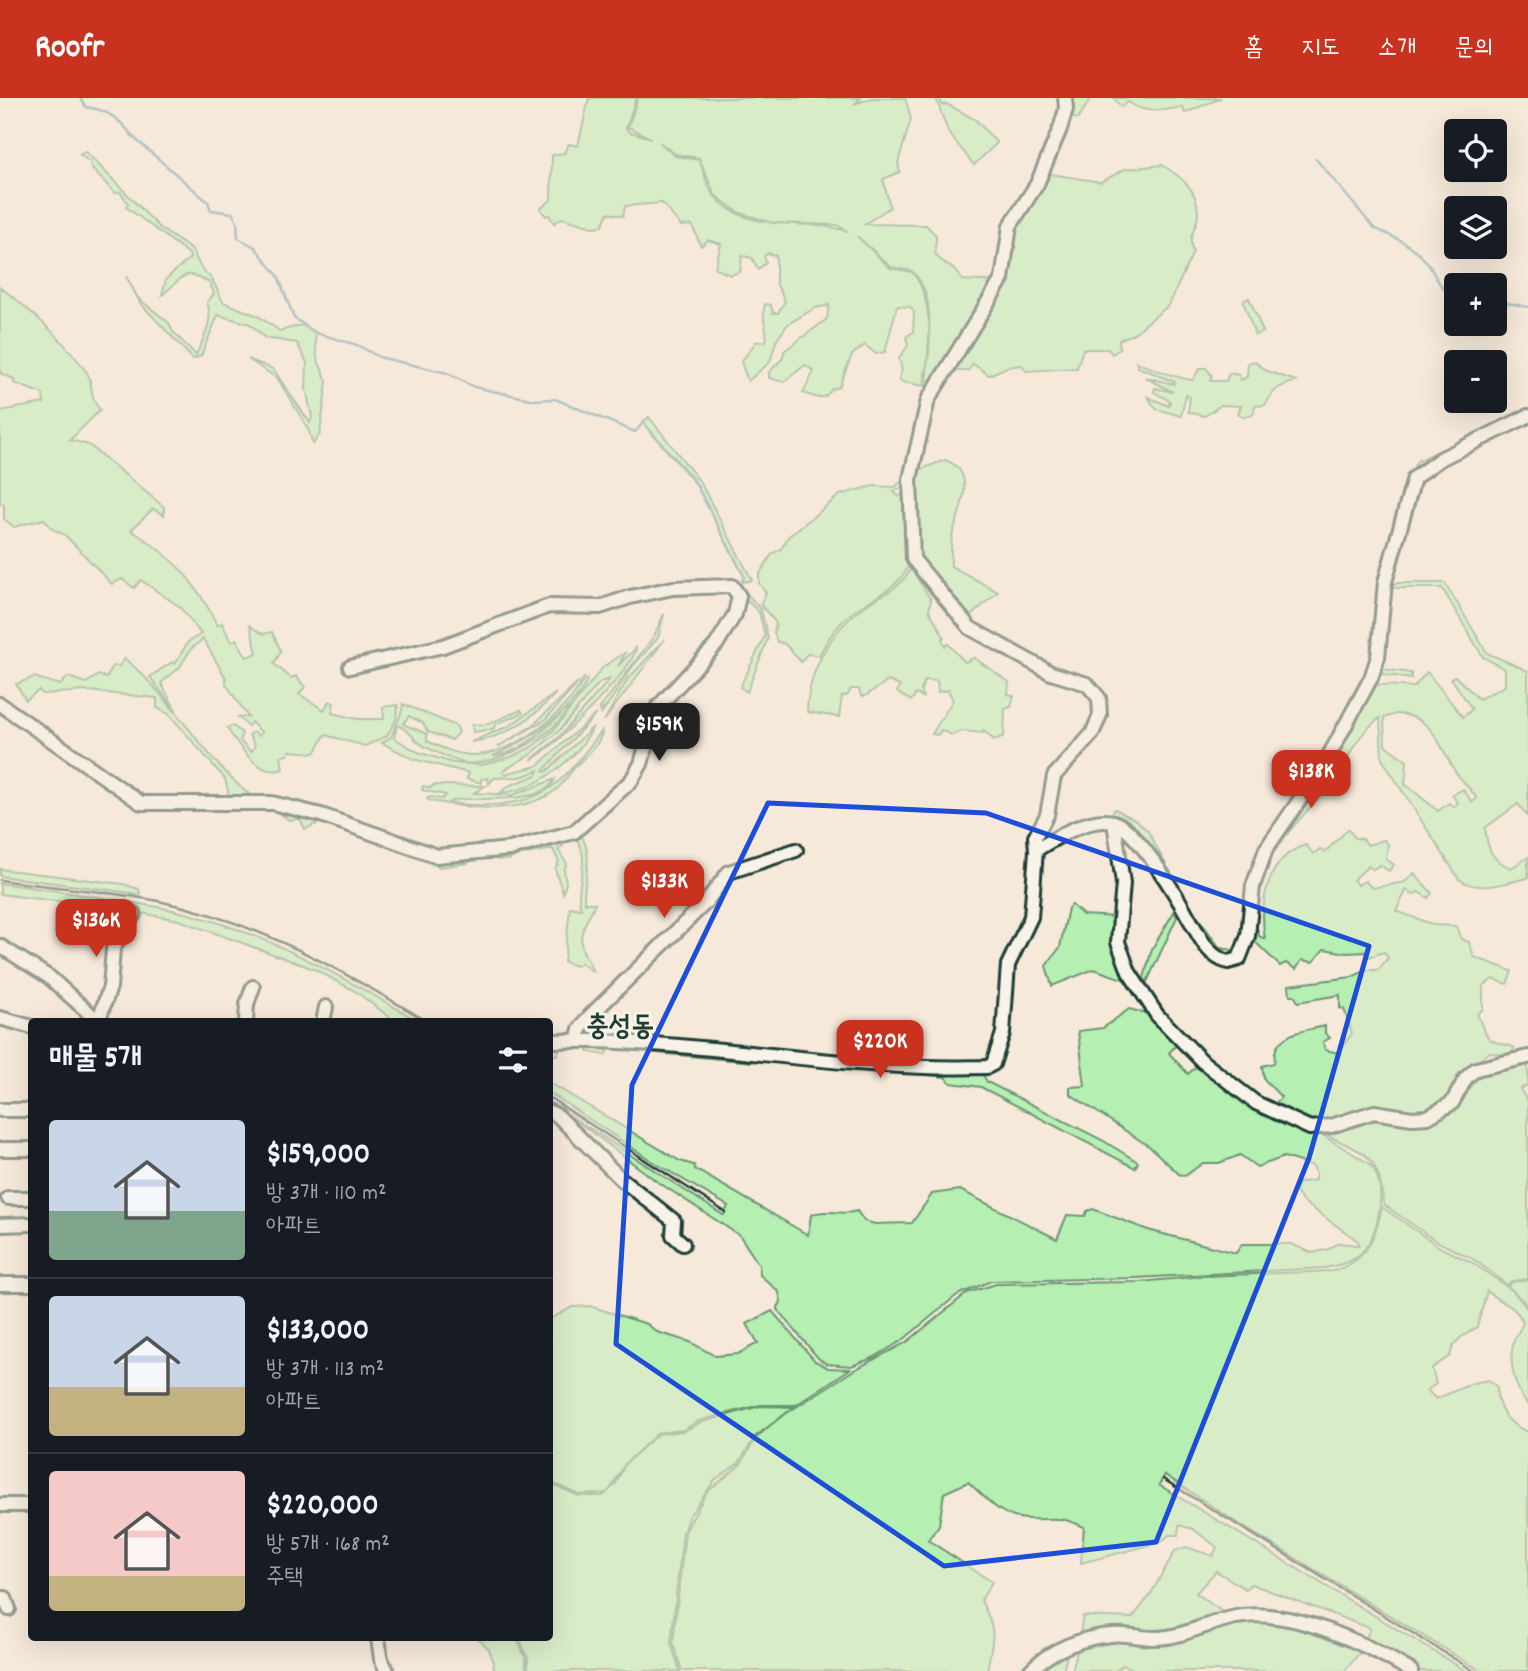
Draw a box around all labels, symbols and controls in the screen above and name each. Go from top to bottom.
text: Roofr [35,26,104,73]
text: 홈 [1244,32,1263,66]
text: 지도 [1301,32,1340,66]
text: 소개 [1378,32,1416,66]
text: 문의 [1454,32,1493,66]
map controls [1444,119,1507,413]
button: locate [1444,119,1507,182]
button: layers [1444,196,1507,259]
button: + [1444,273,1507,336]
button: − [1444,350,1507,413]
pin: $159K [610,704,708,763]
text: $159K [635,709,683,742]
pin: $138K [1262,750,1360,810]
text: $138K [1288,756,1334,789]
pin: $133K [615,860,713,920]
text: $133K [640,866,688,899]
pin: $136K [47,900,145,959]
text: $136K [72,905,120,938]
district label: 충성동 [586,1009,654,1049]
pin: $220K [831,1020,929,1080]
text: $220K [853,1026,907,1059]
text: 매물 5개 [49,1039,142,1082]
icon: filters [494,1041,532,1079]
text: $159,000 [266,1135,370,1178]
icon: home [105,1148,189,1232]
text: 방 3개 · 110 m² [266,1178,386,1211]
text: 아파트 [266,1211,322,1244]
text: $133,000 [266,1311,369,1354]
icon: home [105,1324,189,1408]
text: 방 3개 · 113 m² [266,1354,384,1387]
text: 아파트 [266,1387,322,1420]
text: $220,000 [266,1486,379,1529]
icon: home [105,1499,189,1583]
text: 방 5개 · 168 m² [266,1529,390,1562]
text: 주택 [266,1562,303,1595]

